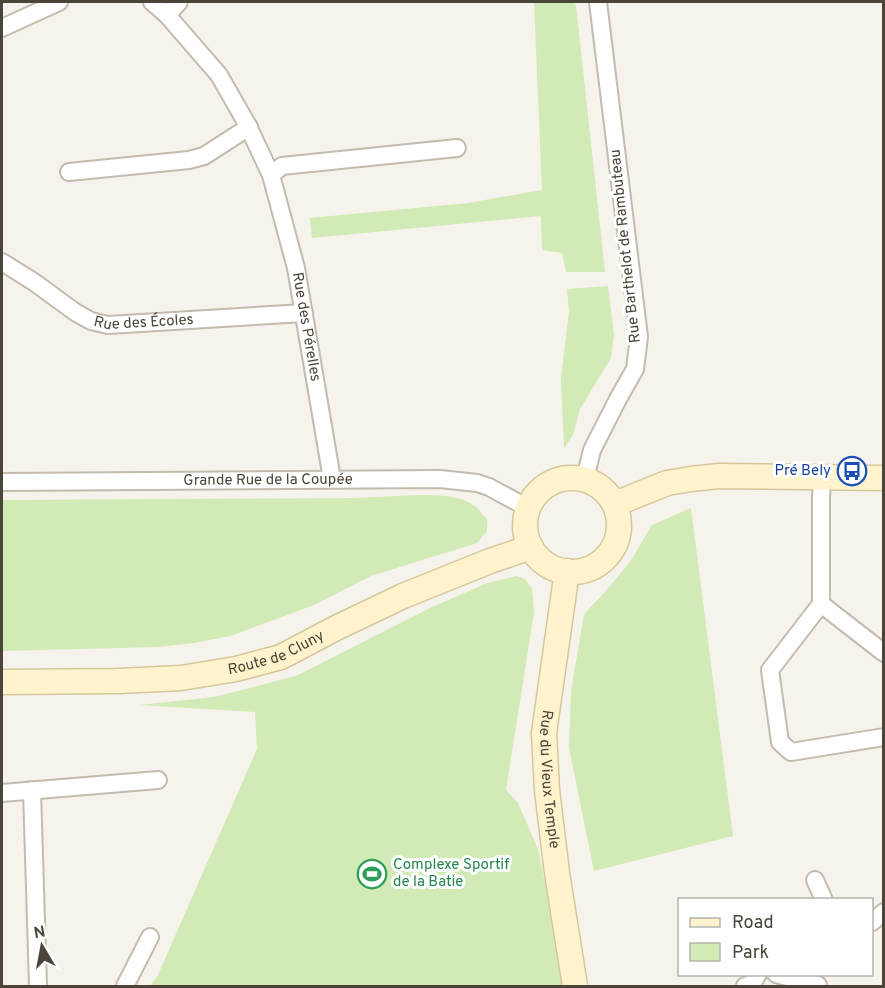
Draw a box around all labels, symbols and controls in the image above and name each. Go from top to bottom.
street label: Rue Barthelot de Rambuteau [606,148,646,344]
street label: Rue des Pérelles [287,271,325,383]
street label: Rue des Écoles [92,310,194,335]
bus stop icon: Pré Bely [836,455,868,487]
place label: Pré Bely [775,462,831,481]
street label: Grande Rue de la Coupée [183,470,353,490]
street label: Route de Cluny [227,626,328,680]
street label: Rue du Vieux Temple [534,708,563,850]
place label: Complexe Sportif de la Batie [393,856,509,892]
sports icon: Complexe Sportif de la Batie [356,858,388,890]
legend [678,898,873,976]
text: Road [732,912,774,935]
north arrow [12,916,72,976]
text: N [32,922,47,944]
text: Park [732,942,769,965]

